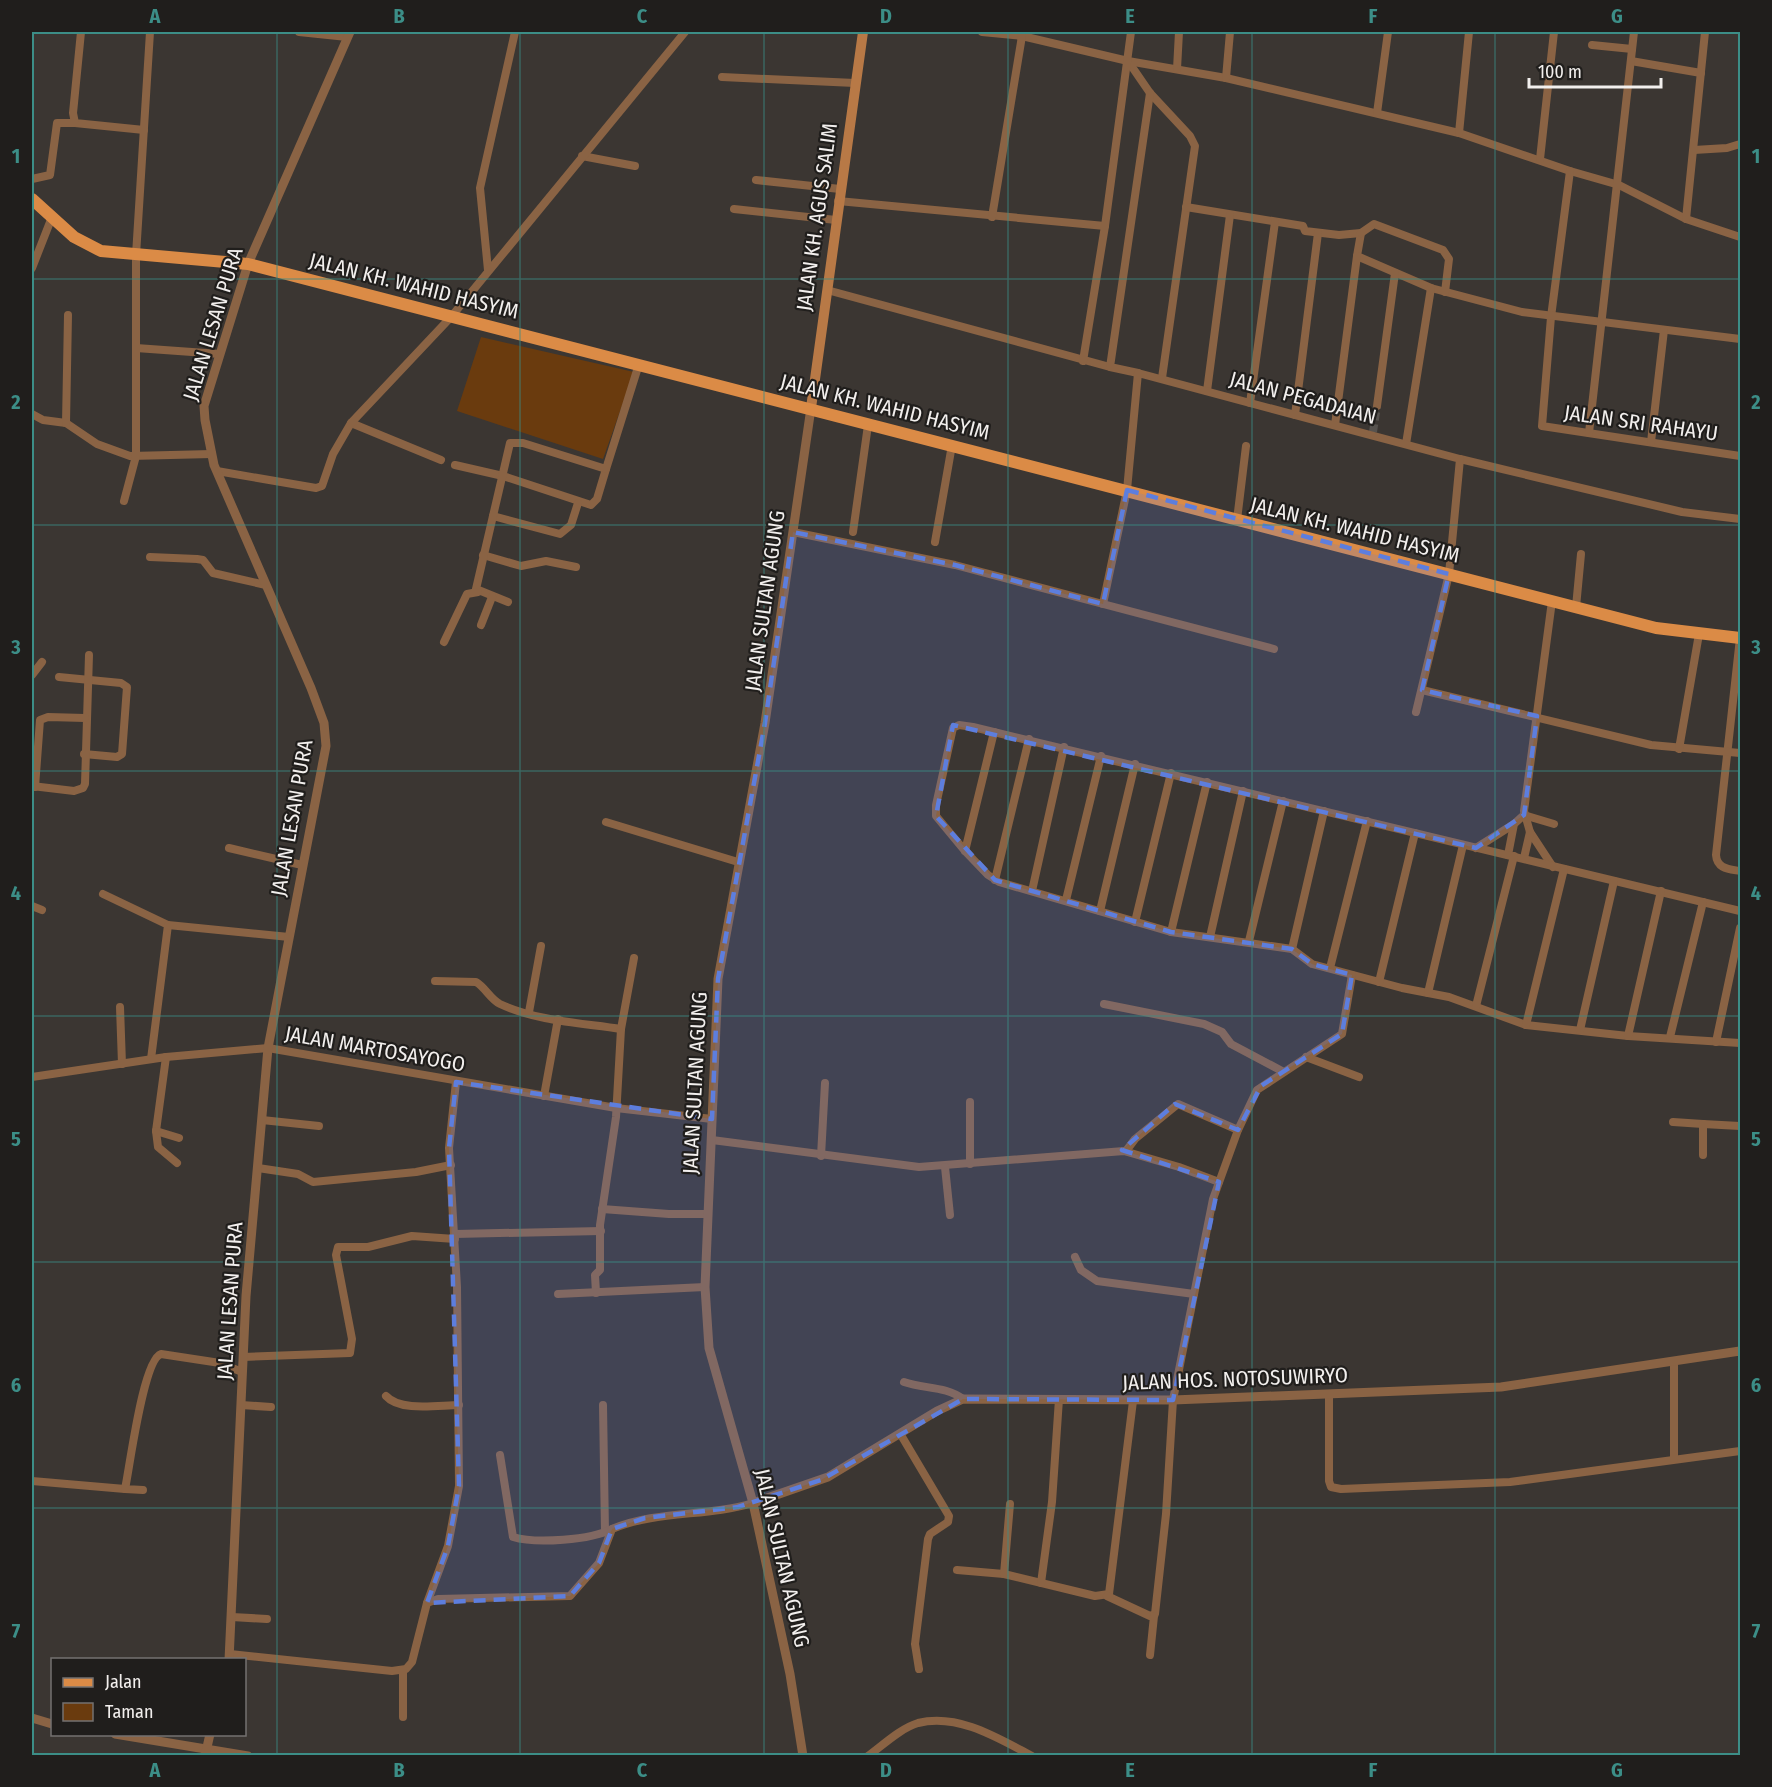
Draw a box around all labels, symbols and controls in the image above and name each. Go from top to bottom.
text: A [149,4,162,28]
text: B [393,4,405,28]
text: C [637,4,648,28]
text: D [880,4,892,28]
text: E [1125,4,1135,28]
text: F [1369,4,1378,28]
text: G [1611,4,1623,28]
scale bar [1529,51,1661,89]
text: 100 m [1538,61,1582,83]
street label: JALAN KH. AGUS SALIM [791,121,843,313]
text: 1 [12,144,20,168]
text: 1 [1752,144,1760,168]
street label: JALAN LESAN PURA [177,244,249,404]
street label: JALAN KH. WAHID HASYIM [307,247,521,325]
street label: JALAN PEGADAIAN [1227,366,1379,430]
street label: JALAN KH. WAHID HASYIM [778,368,992,446]
text: 2 [10,390,21,414]
text: 2 [1750,390,1761,414]
street label: JALAN SRI RAHAYU [1562,399,1720,447]
street label: JALAN KH. WAHID HASYIM [1248,491,1462,569]
street label: JALAN SULTAN AGUNG [739,509,791,693]
text: 3 [10,635,21,659]
text: 3 [1750,635,1761,659]
street label: JALAN LESAN PURA [265,738,319,898]
text: 4 [11,881,21,905]
text: 4 [1751,881,1761,905]
street label: JALAN SULTAN AGUNG [677,991,713,1175]
street label: JALAN MARTOSAYOGO [283,1020,467,1078]
text: 5 [11,1127,21,1151]
text: 5 [1751,1127,1761,1151]
street label: JALAN LESAN PURA [211,1221,249,1381]
street label: JALAN HOS. NOTOSUWIRYO [1122,1362,1348,1396]
text: 6 [11,1373,21,1397]
text: 6 [1751,1373,1761,1397]
street label: JALAN SULTAN AGUNG [749,1466,815,1650]
text: 7 [12,1619,21,1643]
text: 7 [1752,1619,1761,1643]
legend [51,1658,246,1736]
text: Jalan [105,1671,142,1693]
text: Taman [105,1701,153,1723]
text: A [149,1758,162,1782]
text: B [393,1758,405,1782]
text: C [637,1758,648,1782]
text: D [880,1758,892,1782]
text: E [1125,1758,1135,1782]
text: F [1369,1758,1378,1782]
text: G [1611,1758,1623,1782]

